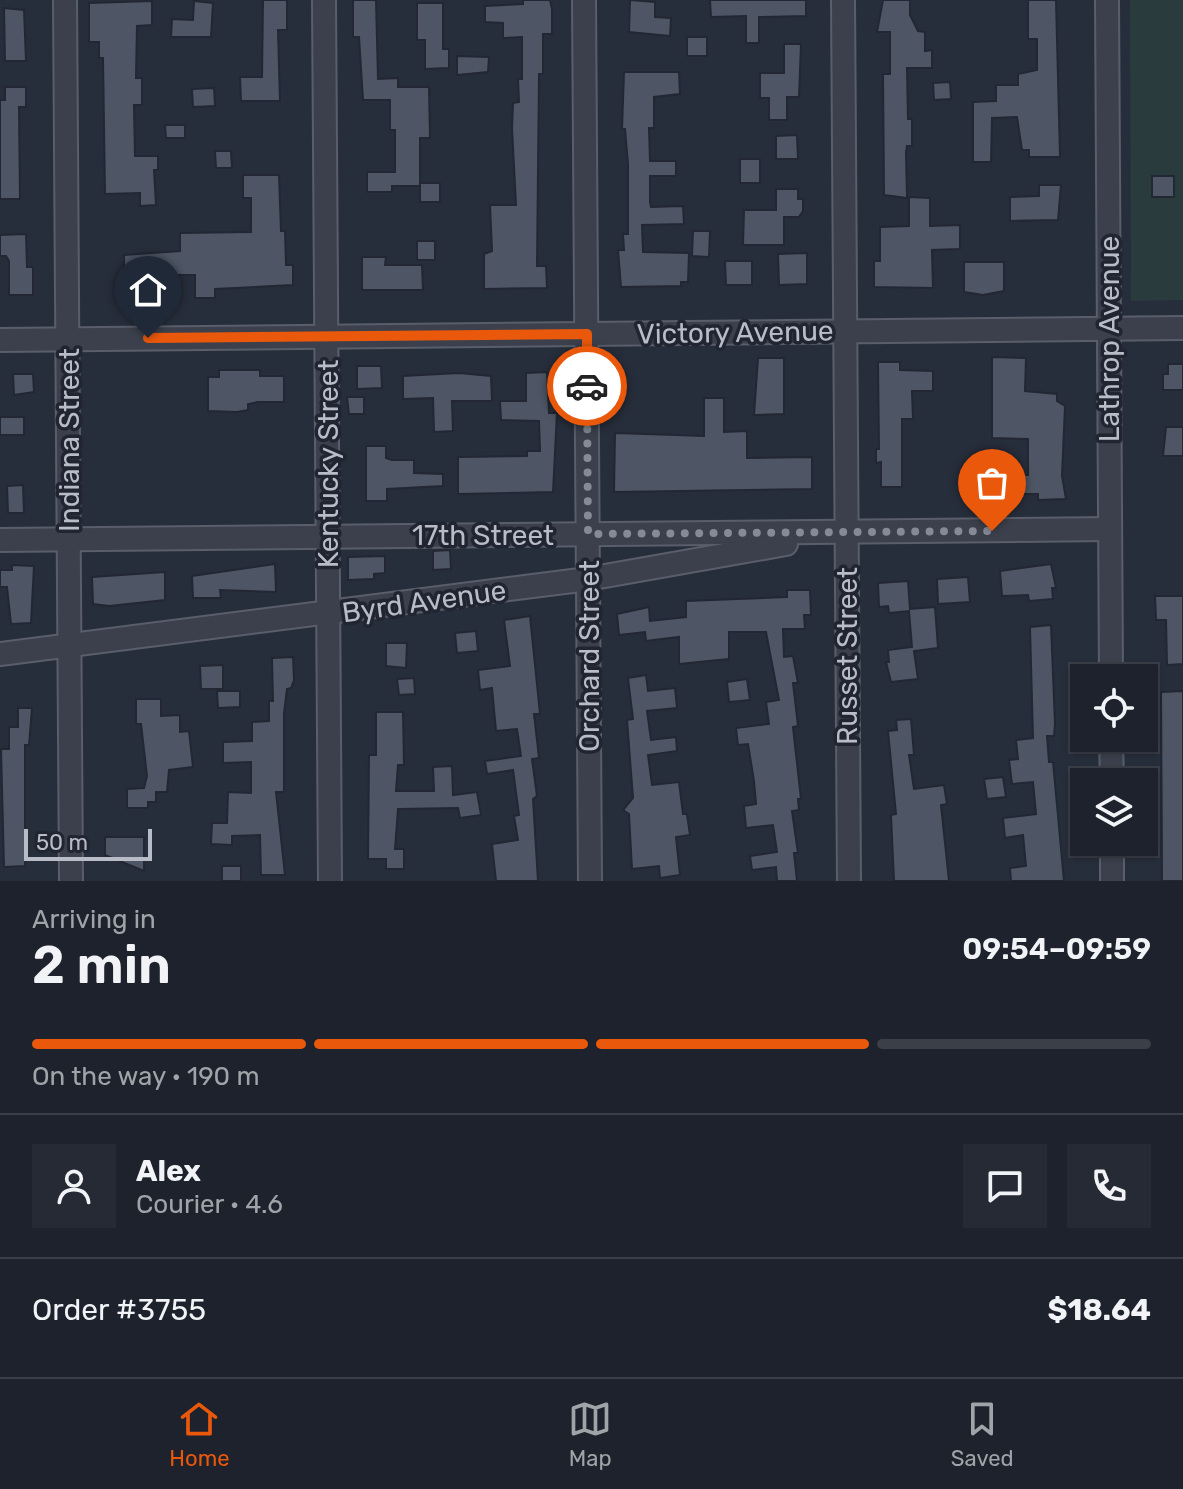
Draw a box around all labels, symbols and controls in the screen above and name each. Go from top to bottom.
street label: Lathrop Avenue [1093,236,1126,442]
pin [114,256,182,338]
icon: home [126,268,170,312]
street label: Victory Avenue [636,314,834,351]
courier [547,346,627,426]
street label: Indiana Street [53,348,86,532]
street label: Kentucky Street [312,360,345,568]
icon: car [565,364,609,408]
pin [958,449,1026,531]
icon: bag [970,461,1014,505]
street label: 17th Street [412,519,554,552]
street label: Orchard Street [573,560,606,752]
street label: Russet Street [831,567,864,745]
street label: Byrd Avenue [340,574,508,629]
map controls [1070,664,1158,856]
button: locate [1070,664,1158,752]
button: layers [1070,768,1158,856]
scale bar [24,825,152,861]
text: 50 m [36,829,88,856]
text: Arriving in [32,904,156,935]
text: 09:54–09:59 [962,931,1151,967]
text: 2 min [32,934,171,996]
text: On the way · 190 m [32,1061,260,1092]
button: person [32,1144,116,1228]
button: chat [963,1144,1047,1228]
button: phone [1067,1144,1151,1228]
text: Alex [136,1153,201,1189]
text: Courier · 4.6 [136,1189,283,1220]
text: Order #3755 [32,1292,206,1328]
text: $18.64 [1047,1292,1151,1328]
tab: Home [169,1397,230,1472]
tab: Map [568,1397,612,1472]
tab: Saved [951,1397,1014,1472]

